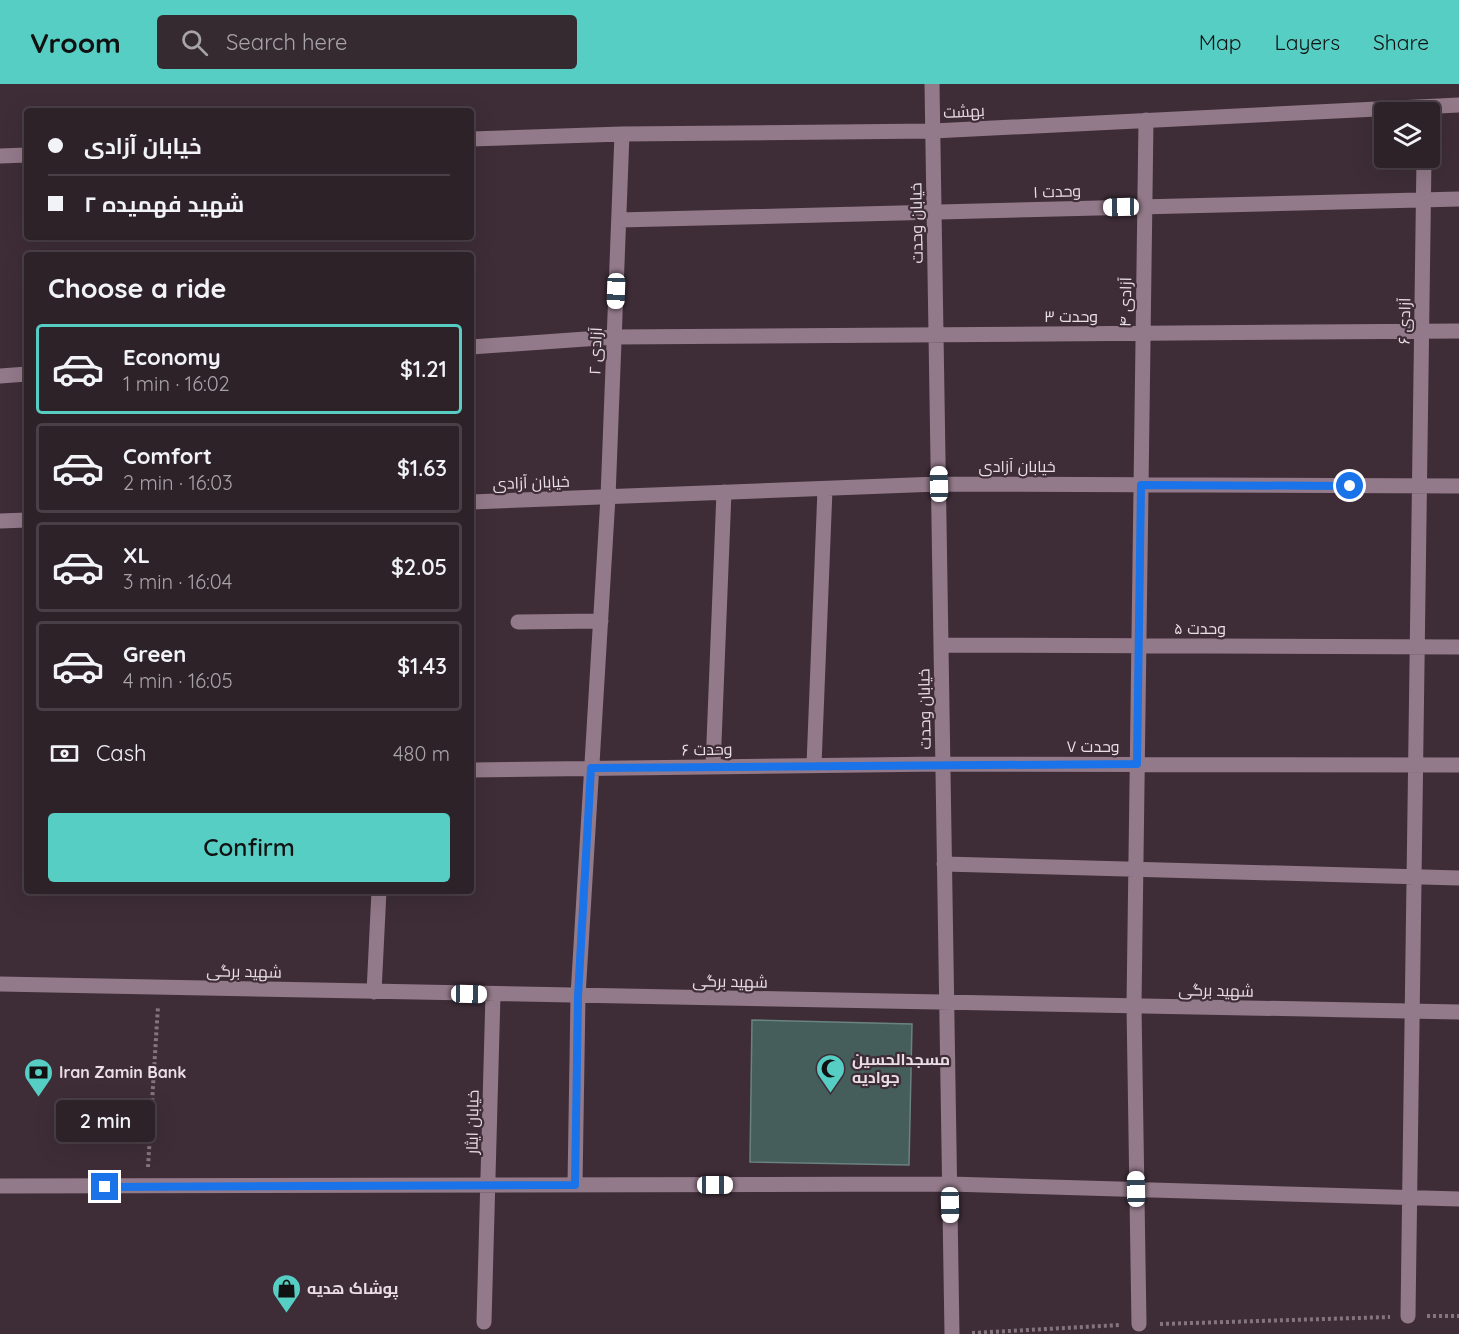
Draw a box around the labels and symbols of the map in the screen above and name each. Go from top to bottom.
street label: بهشت [943,100,985,123]
street label: وحدت ۱ [1033,180,1081,202]
street label: خیابان وحدت [905,182,928,264]
car [1103,198,1139,216]
car [606,273,626,309]
street label: آزادی ۴ [1115,276,1136,327]
street label: آزادی ۶ [1394,297,1415,345]
street label: وحدت ۳ [1044,306,1098,326]
street label: آزادی ۲ [584,326,607,375]
street label: خیابان آزادی [978,456,1056,477]
car [930,466,948,502]
street label: خیابان آزادی [492,471,570,494]
route start [1336,472,1363,499]
street label: وحدت ۵ [1174,618,1226,638]
street label: خیابان وحدت [913,668,936,750]
street label: وحدت ۷ [1066,736,1120,756]
street label: وحدت ۶ [681,739,733,759]
street label: شهید برگی [206,960,282,983]
street label: شهید برگی [692,970,768,993]
street label: شهید برگی [1178,979,1254,1002]
car [451,985,487,1003]
place label: مسجدالحسین جوادیه [852,1049,950,1087]
mosque icon: مسجدالحسین جوادیه [815,1052,847,1094]
bank icon: Iran Zamin Bank [22,1056,54,1098]
place label: Iran Zamin Bank [59,1062,186,1082]
street label: خیابان ایثار [461,1090,484,1155]
callout: 2 min [56,1100,154,1142]
car [1127,1171,1145,1207]
route end [91,1173,118,1200]
car [697,1176,733,1194]
car [941,1187,959,1223]
shop icon: پوشاک هدیه [270,1272,302,1314]
place label: پوشاک هدیه [307,1278,399,1300]

